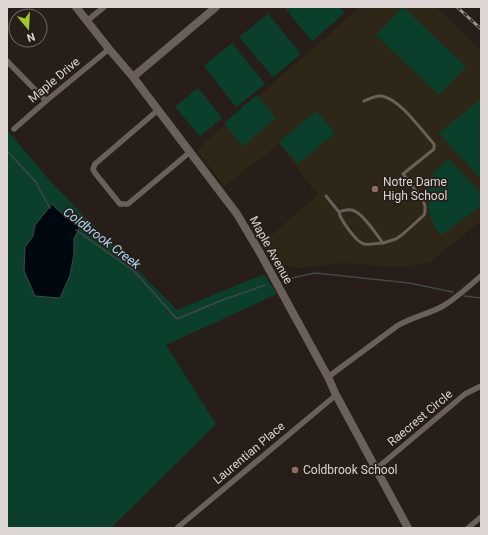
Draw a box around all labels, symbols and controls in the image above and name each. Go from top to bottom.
north arrow [8,8,48,48]
text: N [25,30,37,44]
street label: Maple Drive [25,54,83,106]
place label: Notre Dame High School [383,175,447,203]
marker: Notre Dame High School [370,184,380,194]
water label: Coldbrook Creek [60,204,144,272]
street label: Maple Avenue [247,214,295,286]
street label: Raecrest Circle [385,387,455,449]
street label: Laurentian Place [210,419,288,487]
place label: Coldbrook School [303,463,397,477]
marker: Coldbrook School [290,465,300,475]

